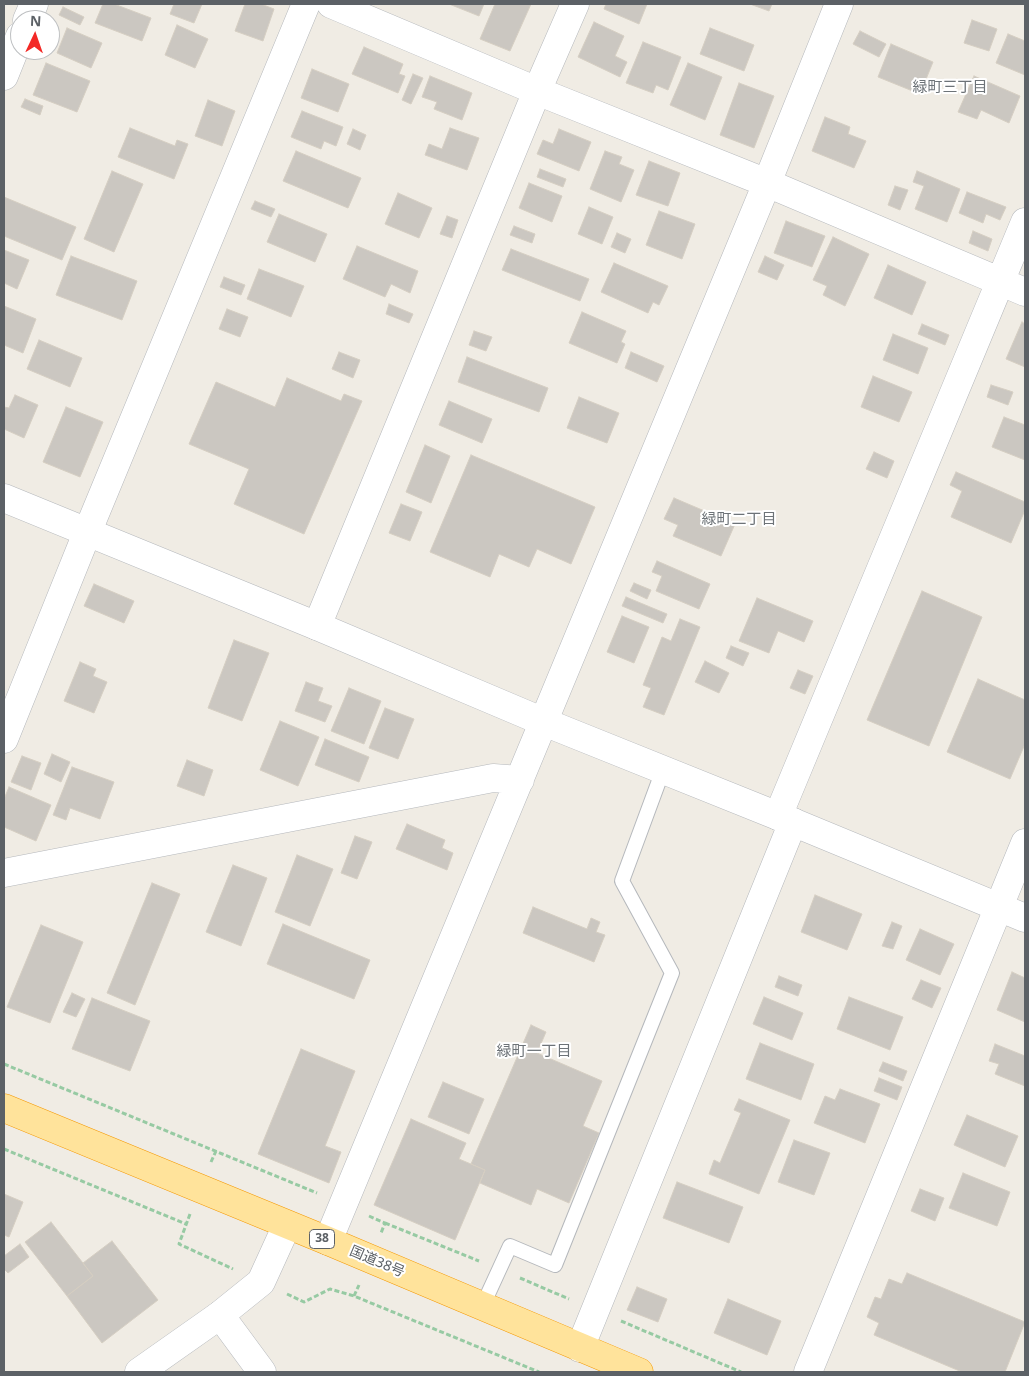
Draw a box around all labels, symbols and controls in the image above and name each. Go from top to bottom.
north arrow [10,10,60,60]
text: N [30,11,42,30]
district label: 緑町三丁目 [913,79,987,97]
district label: 緑町二丁目 [702,511,776,529]
district label: 緑町一丁目 [497,1043,571,1061]
road number: 38 [310,1230,334,1248]
street label: 国道38号 [347,1243,407,1281]

